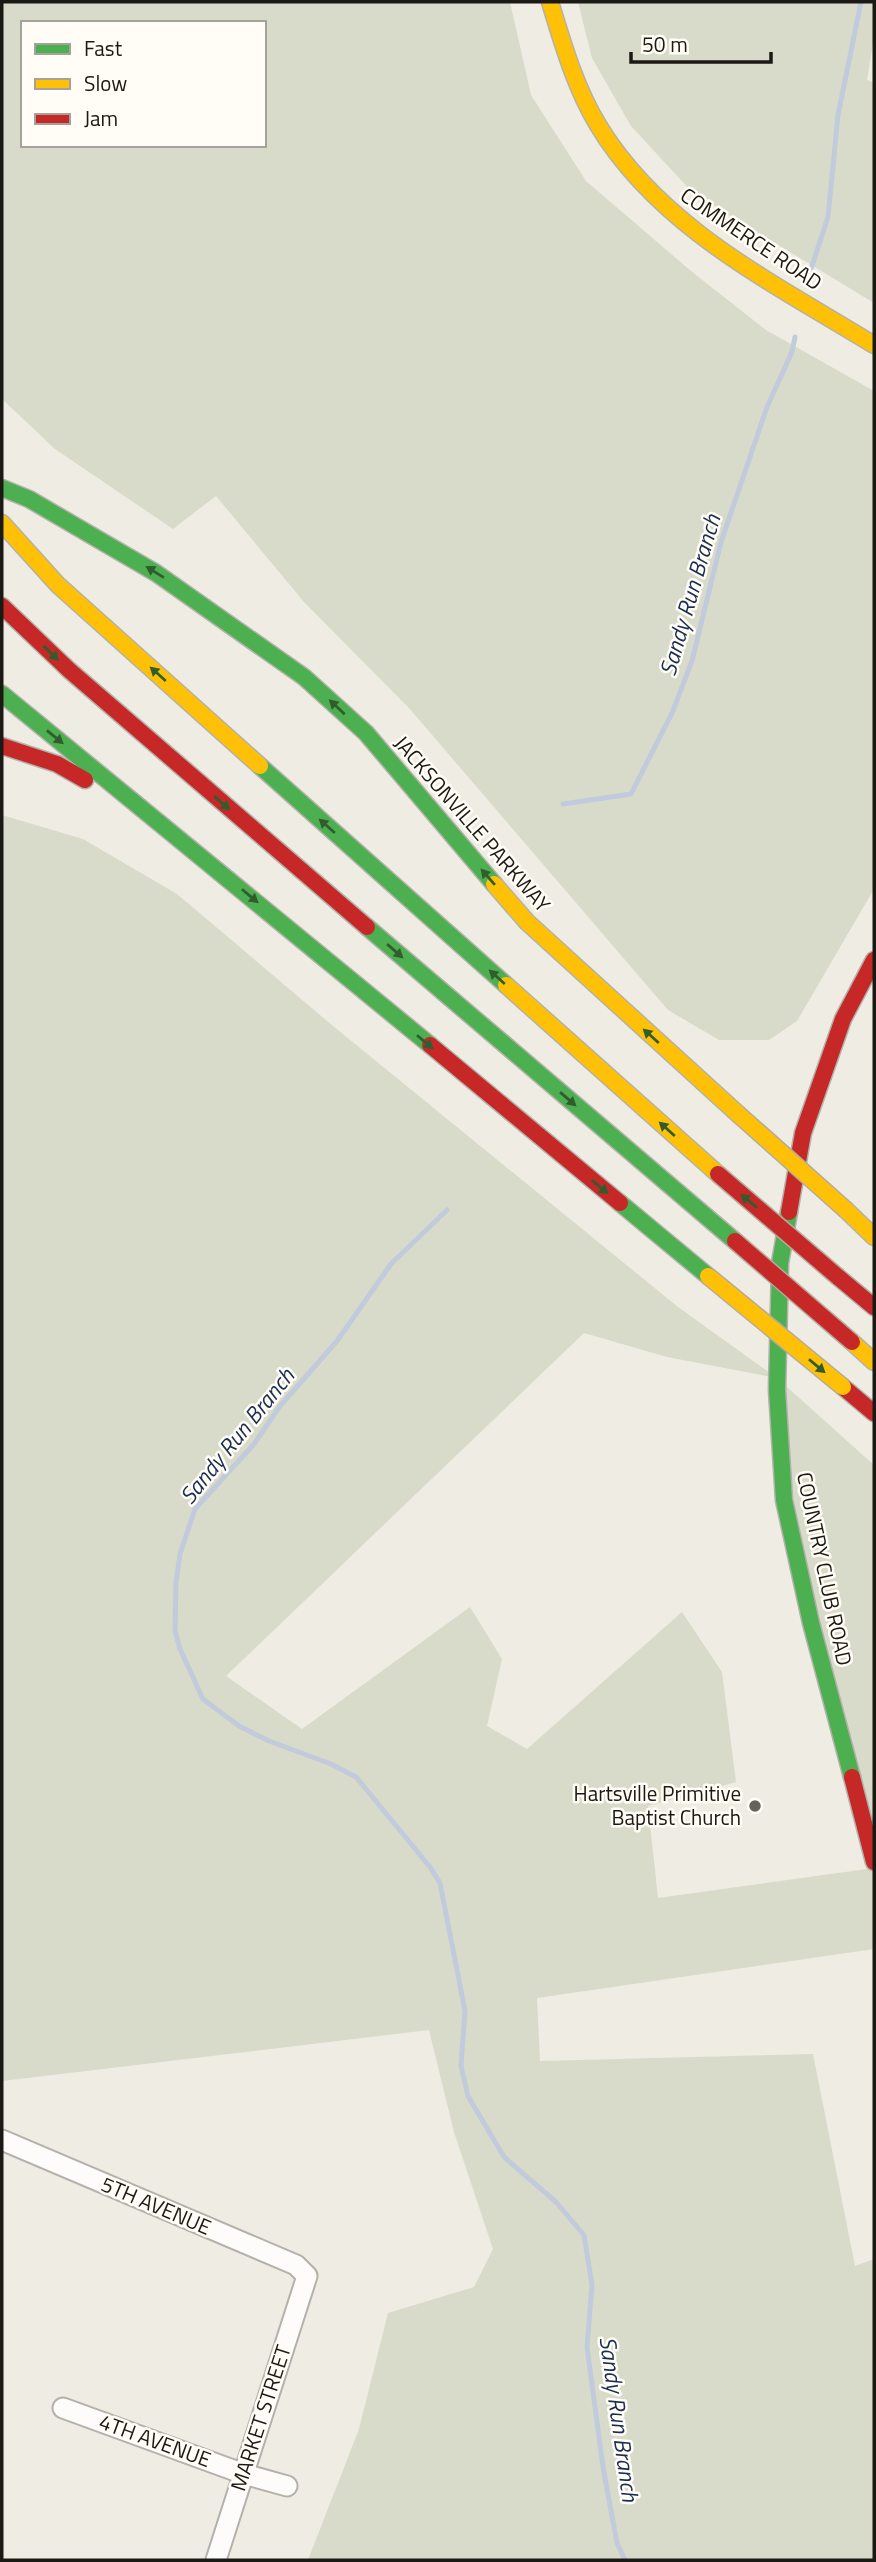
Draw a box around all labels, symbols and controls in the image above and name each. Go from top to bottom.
legend [21,21,266,147]
scale bar [631,21,771,65]
text: 50 m [642,28,688,60]
text: Fast [84,32,123,64]
text: Slow [84,67,127,99]
text: Jam [84,102,118,134]
street label: COMMERCE ROAD [674,179,829,298]
water label: Sandy Run Branch [650,510,729,680]
one-way arrow [145,566,164,579]
one-way arrow [42,644,59,660]
one-way arrow [149,666,167,682]
one-way arrow [328,699,346,715]
street label: JACKSONVILLE PARKWAY [387,728,559,919]
one-way arrow [46,730,64,744]
one-way arrow [213,795,231,811]
one-way arrow [318,818,336,834]
one-way arrow [480,868,496,886]
one-way arrow [241,889,259,904]
one-way arrow [386,943,404,959]
one-way arrow [489,970,506,986]
one-way arrow [643,1028,660,1044]
one-way arrow [416,1034,433,1049]
one-way arrow [559,1091,577,1106]
one-way arrow [658,1122,675,1137]
one-way arrow [592,1179,609,1194]
one-way arrow [741,1194,758,1209]
one-way arrow [808,1358,825,1373]
water label: Sandy Run Branch [171,1360,303,1511]
street label: COUNTRY CLUB ROAD [789,1469,861,1669]
place label: Hartsville Primitive Baptist Church [573,1777,741,1833]
marker: Hartsville Primitive Baptist Church [747,1798,763,1814]
street label: 5TH AVENUE [96,2168,216,2243]
water label: Sandy Run Branch [591,2334,648,2504]
street label: MARKET STREET [221,2340,299,2495]
street label: 4TH AVENUE [95,2405,216,2475]

